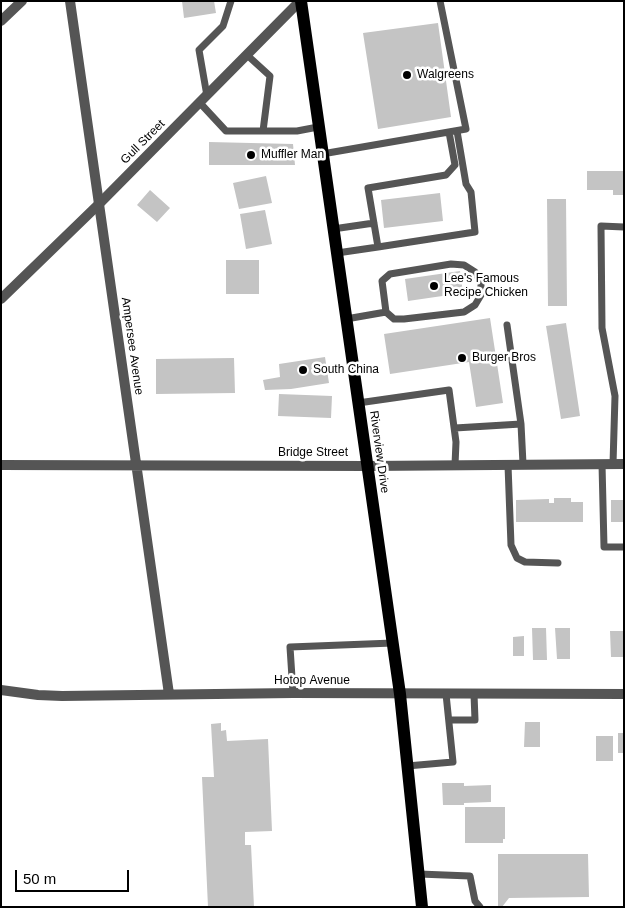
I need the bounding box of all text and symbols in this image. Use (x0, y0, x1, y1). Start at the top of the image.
place label: Walgreens (417, 68, 474, 82)
marker: Walgreens (401, 69, 413, 81)
street label: Gull Street (118, 117, 168, 167)
place label: Muffler Man (261, 148, 324, 162)
marker: Muffler Man (245, 149, 257, 161)
place label: Lee's Famous Recipe Chicken (444, 272, 528, 300)
marker: Lee's Famous Recipe Chicken (428, 280, 440, 292)
street label: Ampersee Avenue (118, 296, 146, 396)
place label: Burger Bros (472, 351, 536, 365)
marker: Burger Bros (456, 352, 468, 364)
place label: South China (313, 363, 379, 377)
marker: South China (297, 364, 309, 376)
street label: Riverview Drive (366, 410, 392, 494)
street label: Bridge Street (278, 446, 348, 460)
street label: Hotop Avenue (274, 674, 350, 688)
scale bar (18, 860, 131, 892)
text: 50 m (23, 870, 56, 887)

